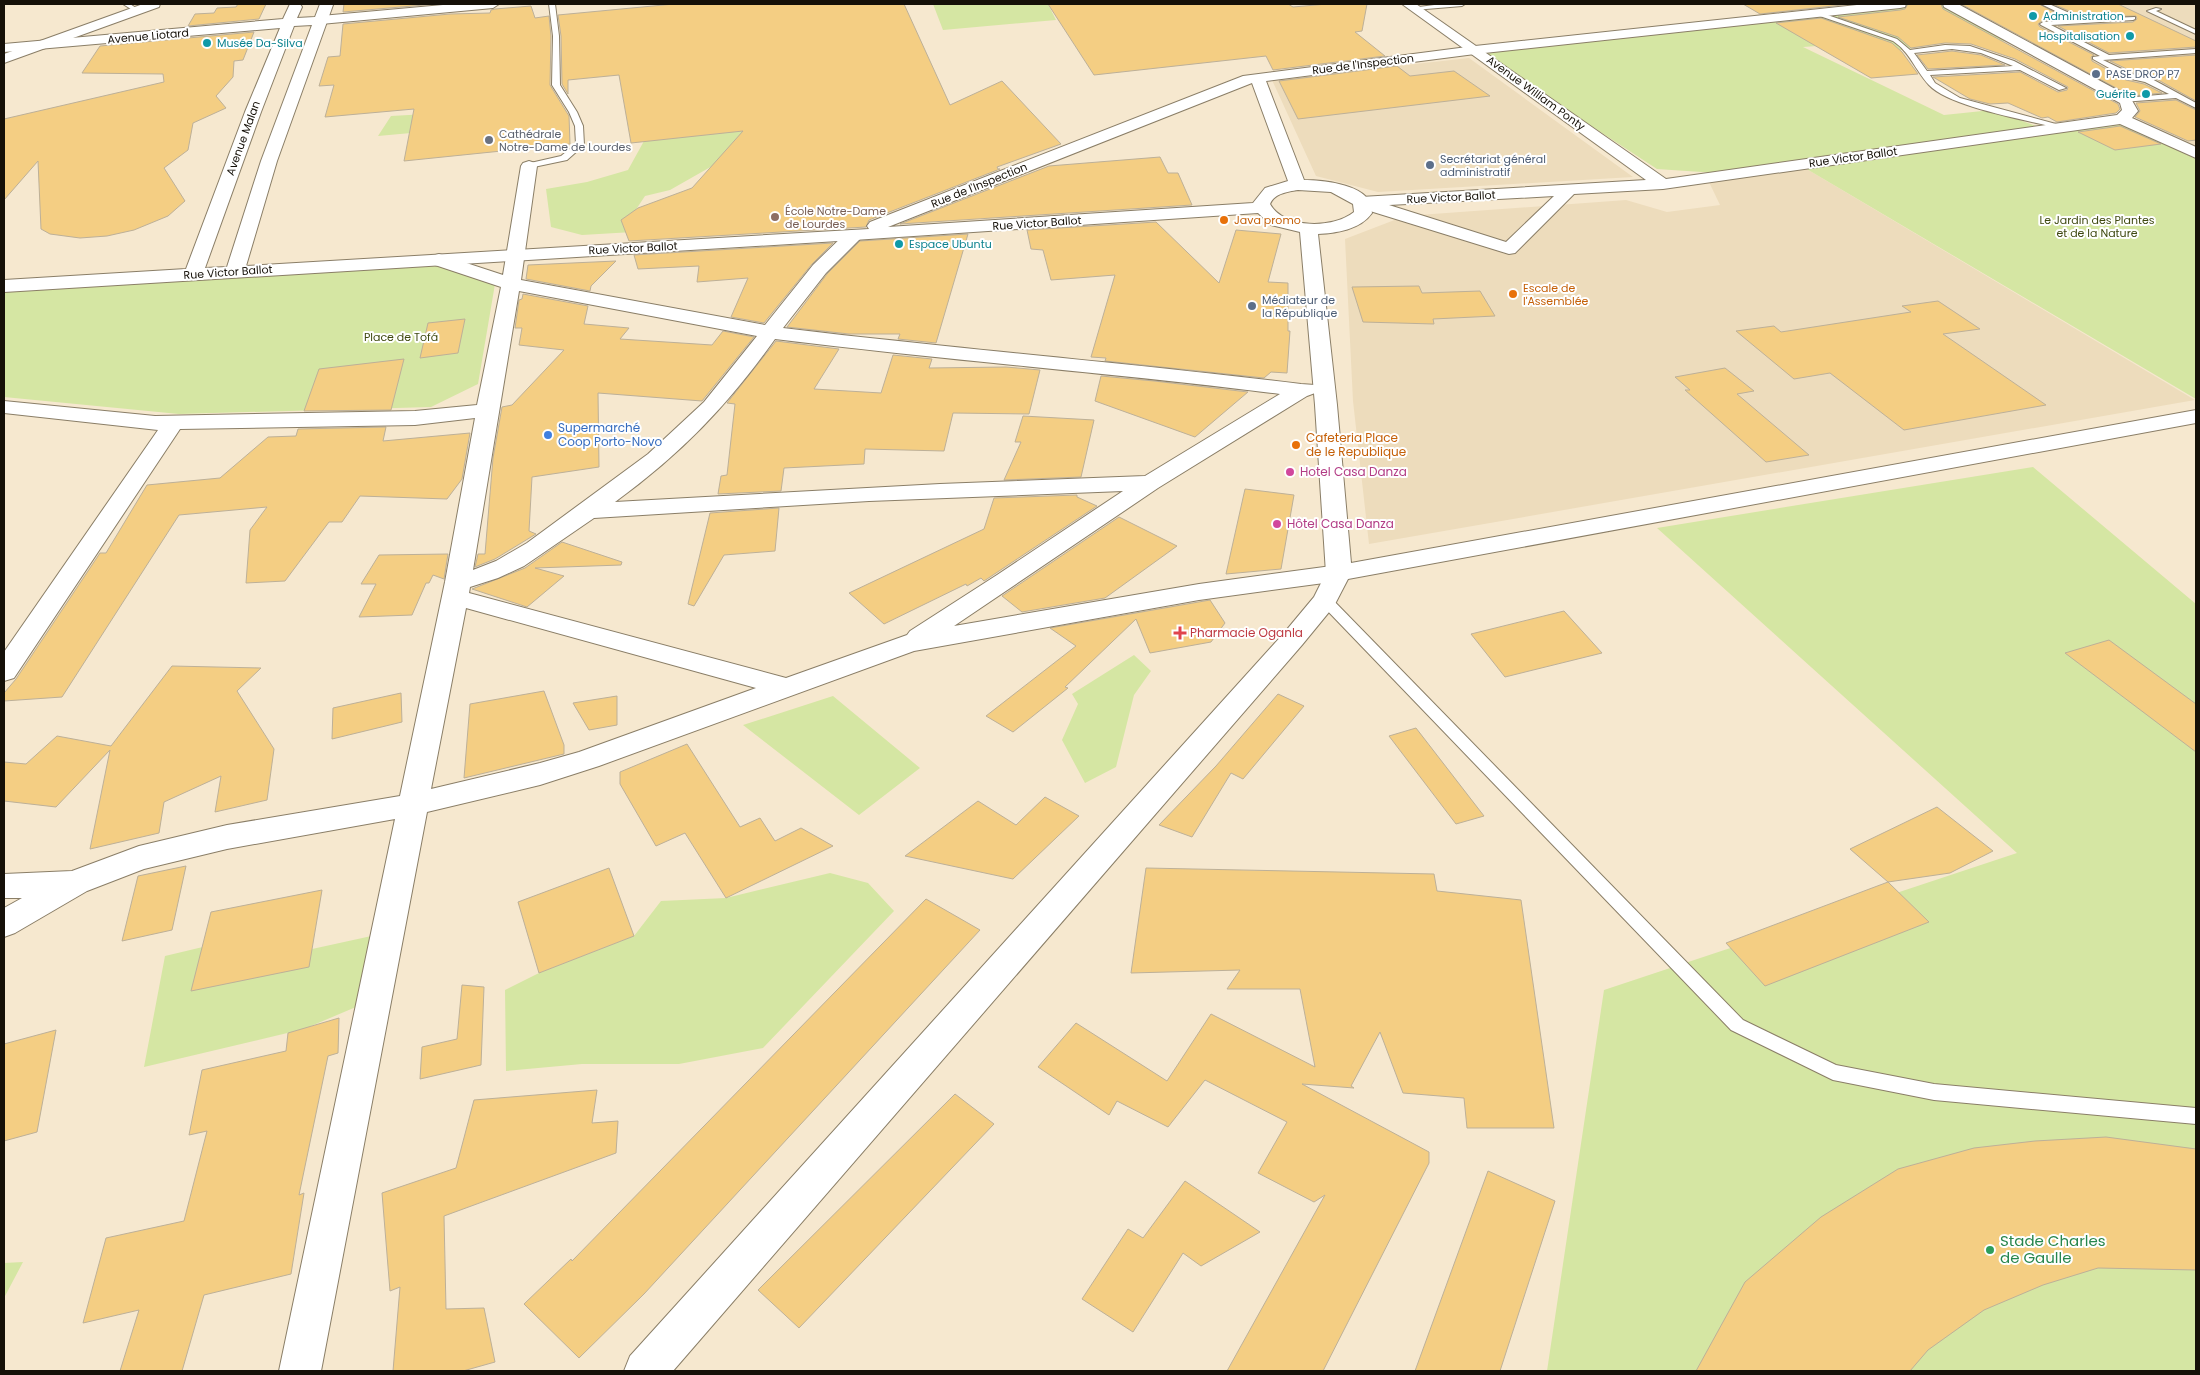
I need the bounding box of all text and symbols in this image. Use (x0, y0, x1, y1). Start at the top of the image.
place label: Administration (2043, 8, 2124, 24)
marker: Administration (2027, 10, 2039, 22)
street label: Avenue Liotard (107, 24, 189, 48)
place label: Hospitalisation (2039, 28, 2120, 44)
marker: Hospitalisation (2124, 30, 2136, 42)
place label: Musée Da-Silva (217, 35, 303, 51)
marker: Musée Da-Silva (201, 37, 213, 49)
street label: Rue de l'Inspection (1311, 50, 1415, 78)
street label: Avenue William Ponty (1484, 52, 1589, 135)
place label: PASE DROP P7 (2106, 66, 2180, 82)
marker: PASE DROP P7 (2090, 68, 2102, 80)
place label: Guérite (2096, 86, 2136, 102)
marker: Guérite (2140, 88, 2152, 100)
street label: Avenue Malan (222, 98, 264, 178)
place label: Cathédrale Notre-Dame de Lourdes (499, 126, 631, 155)
marker: Cathédrale Notre-Dame de Lourdes (483, 134, 495, 146)
street label: Rue Victor Ballot (1808, 143, 1898, 171)
place label: Secrétariat général administratif (1440, 151, 1546, 180)
street label: Rue de l'Inspection (929, 158, 1029, 212)
marker: Secrétariat général administratif (1424, 159, 1436, 171)
street label: Rue Victor Ballot (1406, 187, 1496, 207)
place label: École Notre-Dame de Lourdes (785, 203, 886, 232)
marker: École Notre-Dame de Lourdes (769, 211, 781, 223)
street label: Rue Victor Ballot (992, 212, 1082, 234)
place label: Java promo (1234, 212, 1301, 228)
park label: Le Jardin des Plantes et de la Nature (2039, 212, 2155, 241)
marker: Java promo (1218, 214, 1230, 226)
place label: Espace Ubuntu (909, 236, 992, 252)
street label: Rue Victor Ballot (588, 238, 678, 258)
marker: Espace Ubuntu (893, 238, 905, 250)
street label: Rue Victor Ballot (183, 261, 273, 283)
place label: Escale de l'Assemblée (1523, 280, 1588, 309)
marker: Escale de l'Assemblée (1507, 288, 1519, 300)
place label: Médiateur de la République (1262, 292, 1337, 321)
marker: Médiateur de la République (1246, 300, 1258, 312)
park label: Place de Tofá (364, 329, 438, 345)
place label: Supermarché Coop Porto-Novo (558, 419, 663, 450)
marker: Supermarché Coop Porto-Novo (542, 429, 554, 441)
place label: Cafeteria Place de le Republique (1306, 429, 1406, 460)
marker: Cafeteria Place de le Republique (1290, 439, 1302, 451)
place label: Hotel Casa Danza (1300, 463, 1407, 480)
marker: Hotel Casa Danza (1284, 466, 1296, 478)
place label: Hôtel Casa Danza (1287, 515, 1394, 532)
marker: Hôtel Casa Danza (1271, 518, 1283, 530)
place label: Pharmacie Oganla (1190, 624, 1303, 641)
marker: Pharmacie Oganla (1174, 627, 1186, 639)
place label: Stade Charles de Gaulle (2000, 1230, 2106, 1268)
marker: Stade Charles de Gaulle (1984, 1244, 1996, 1256)

